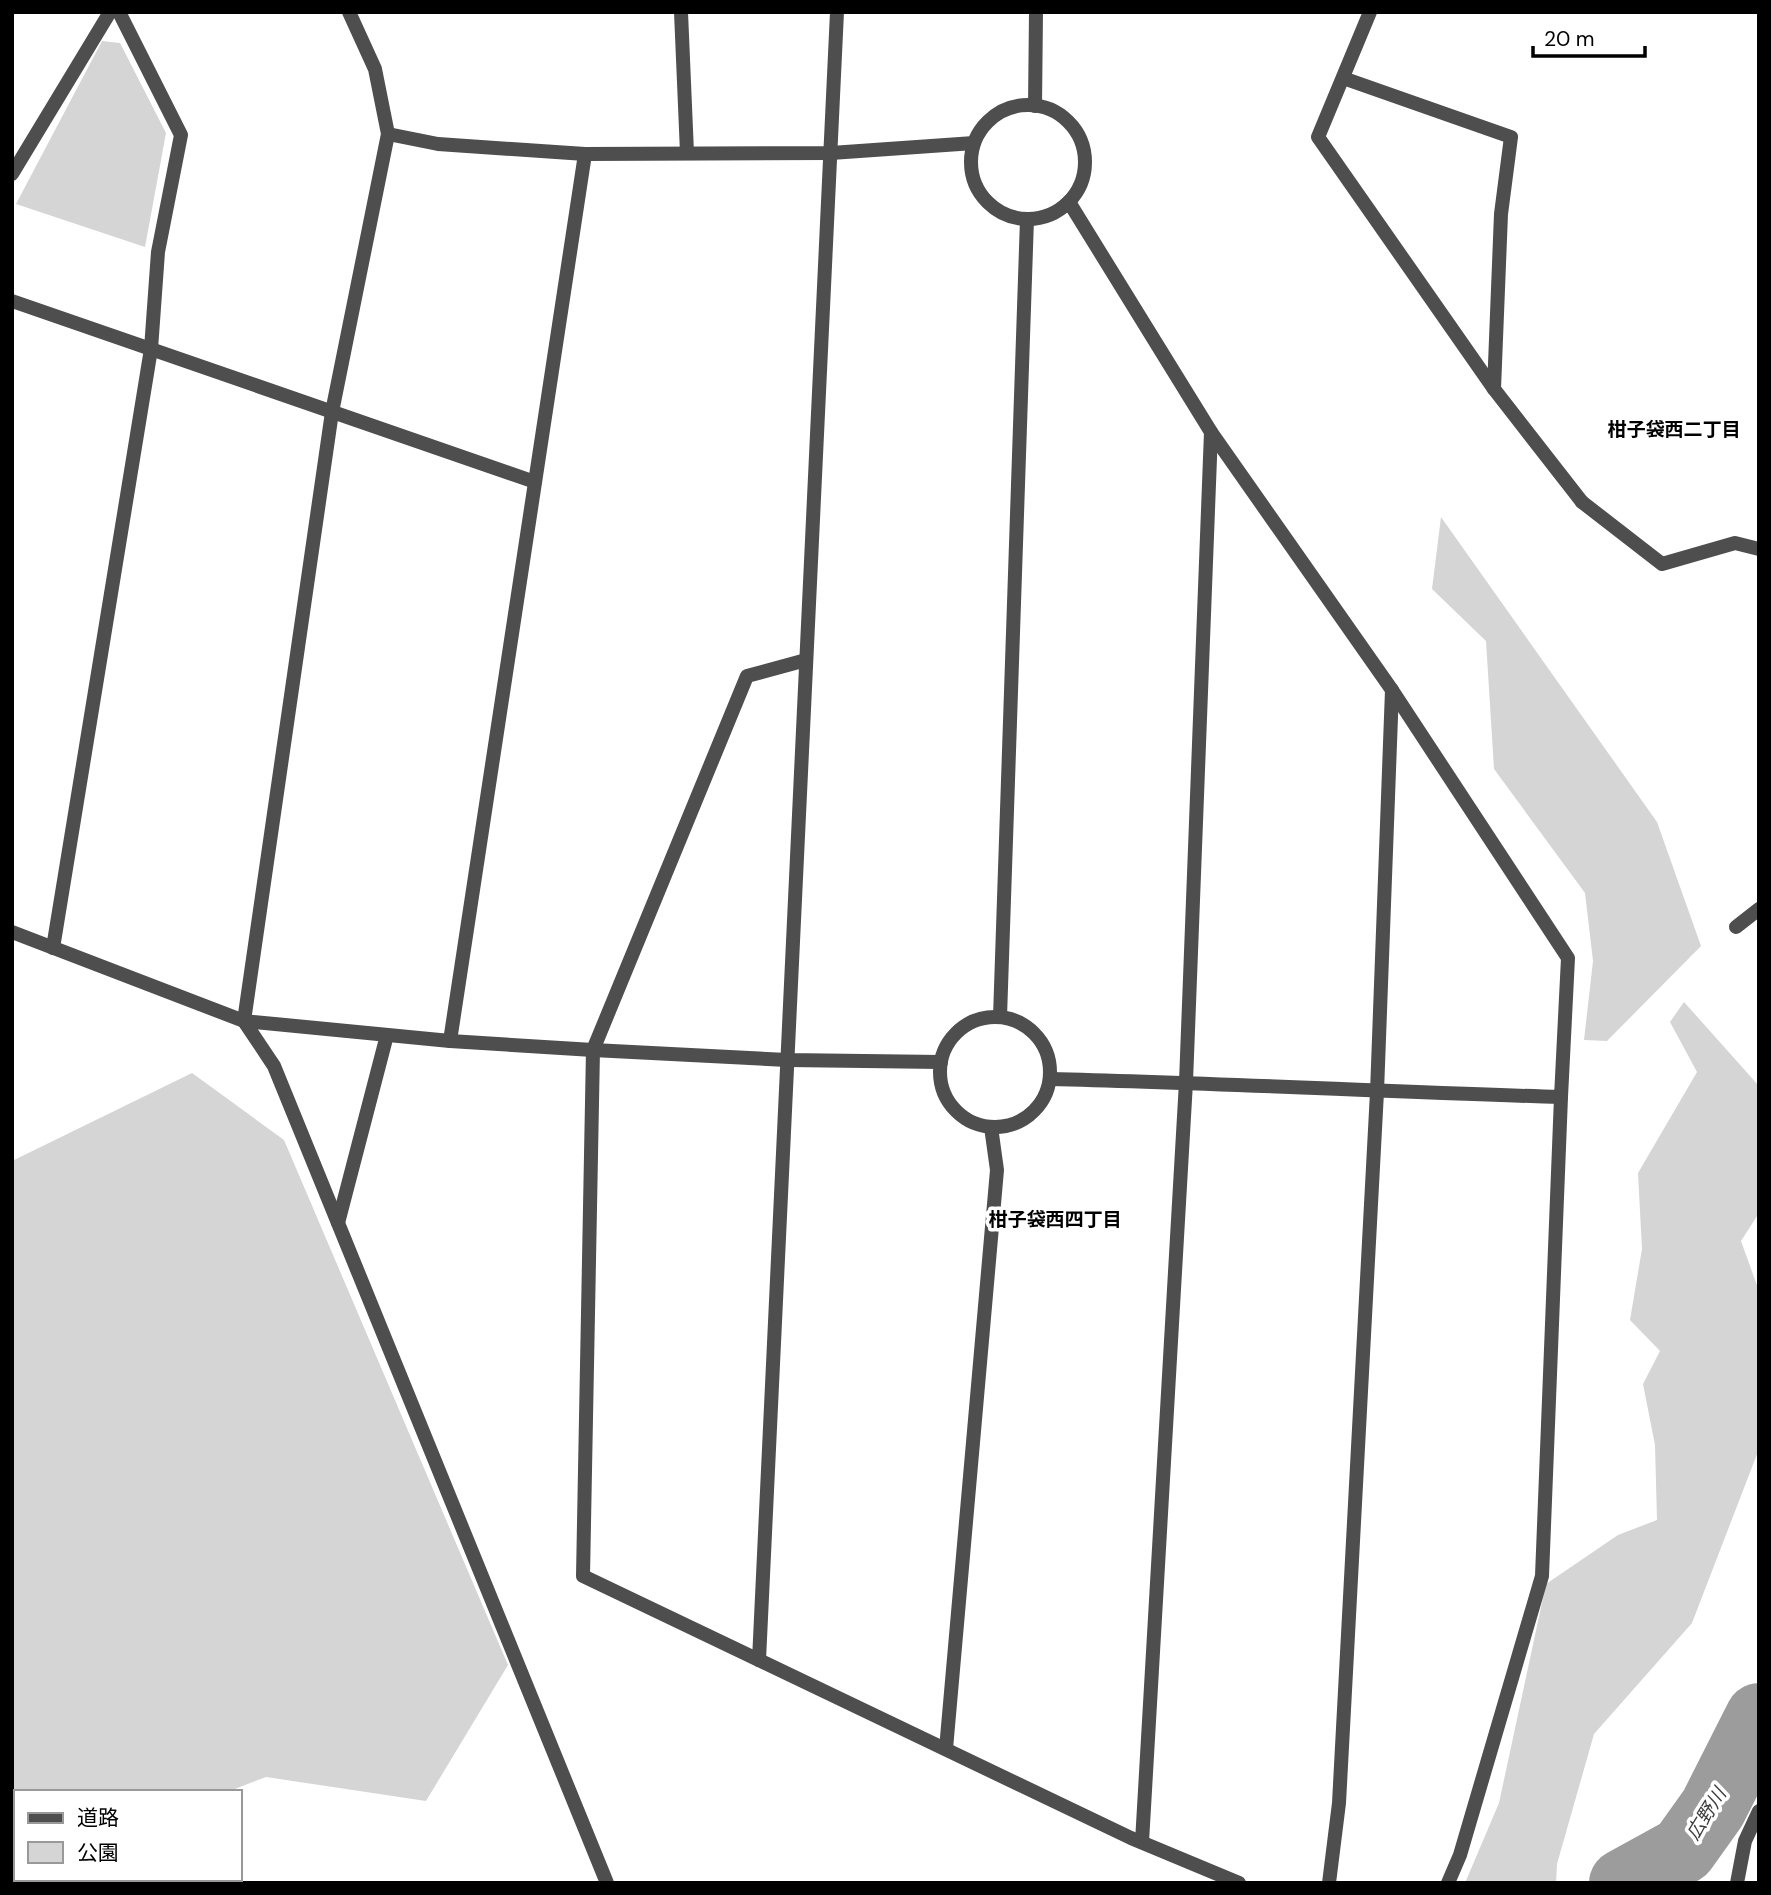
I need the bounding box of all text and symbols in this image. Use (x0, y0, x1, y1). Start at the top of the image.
scale bar (1533, 14, 1645, 58)
text: 20 m (1544, 25, 1595, 53)
district label: 柑子袋西二丁目 (1607, 417, 1741, 442)
district label: 柑子袋西四丁目 (988, 1207, 1122, 1232)
water label: 広野川 (1680, 1782, 1733, 1845)
legend (14, 1790, 242, 1881)
text: 道路 (77, 1804, 119, 1832)
text: 公園 (77, 1839, 119, 1867)

